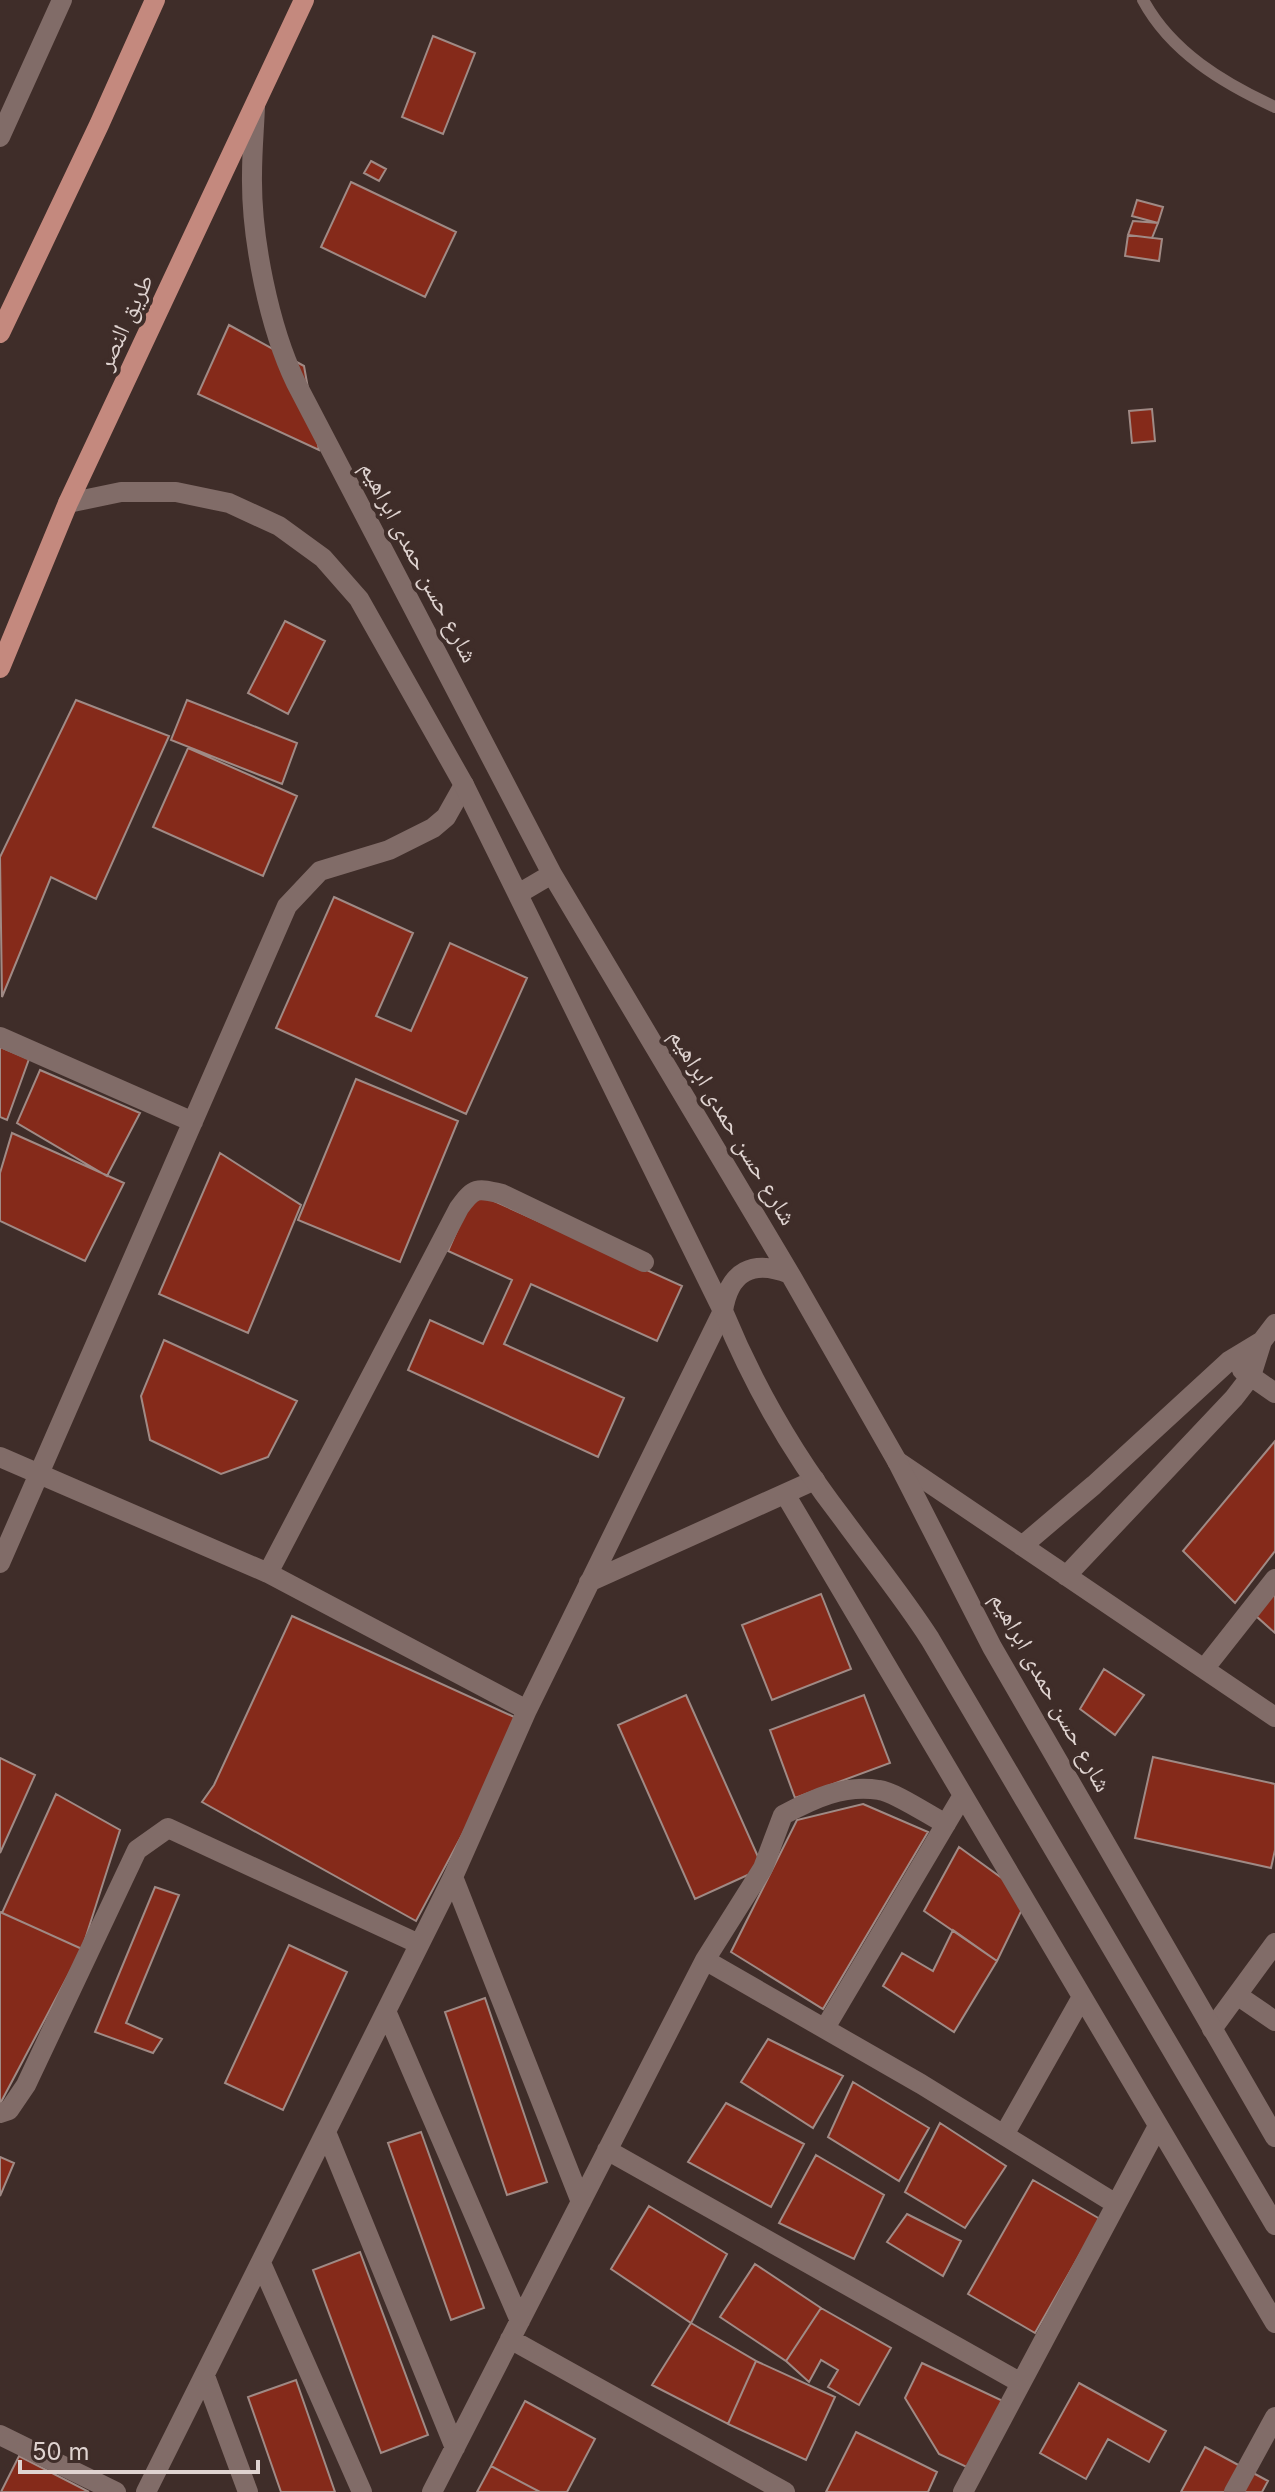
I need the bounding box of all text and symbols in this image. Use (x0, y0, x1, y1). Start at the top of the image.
street label: طريق النصر (89, 269, 159, 375)
street label: شارع حسن حمدى ابراهيم (352, 456, 485, 668)
street label: شارع حسن حمدى ابراهيم (662, 1023, 803, 1231)
street label: شارع حسن حمدى ابراهيم (983, 1587, 1118, 1798)
scale bar (20, 2424, 258, 2474)
text: 50 m (32, 2437, 90, 2466)

